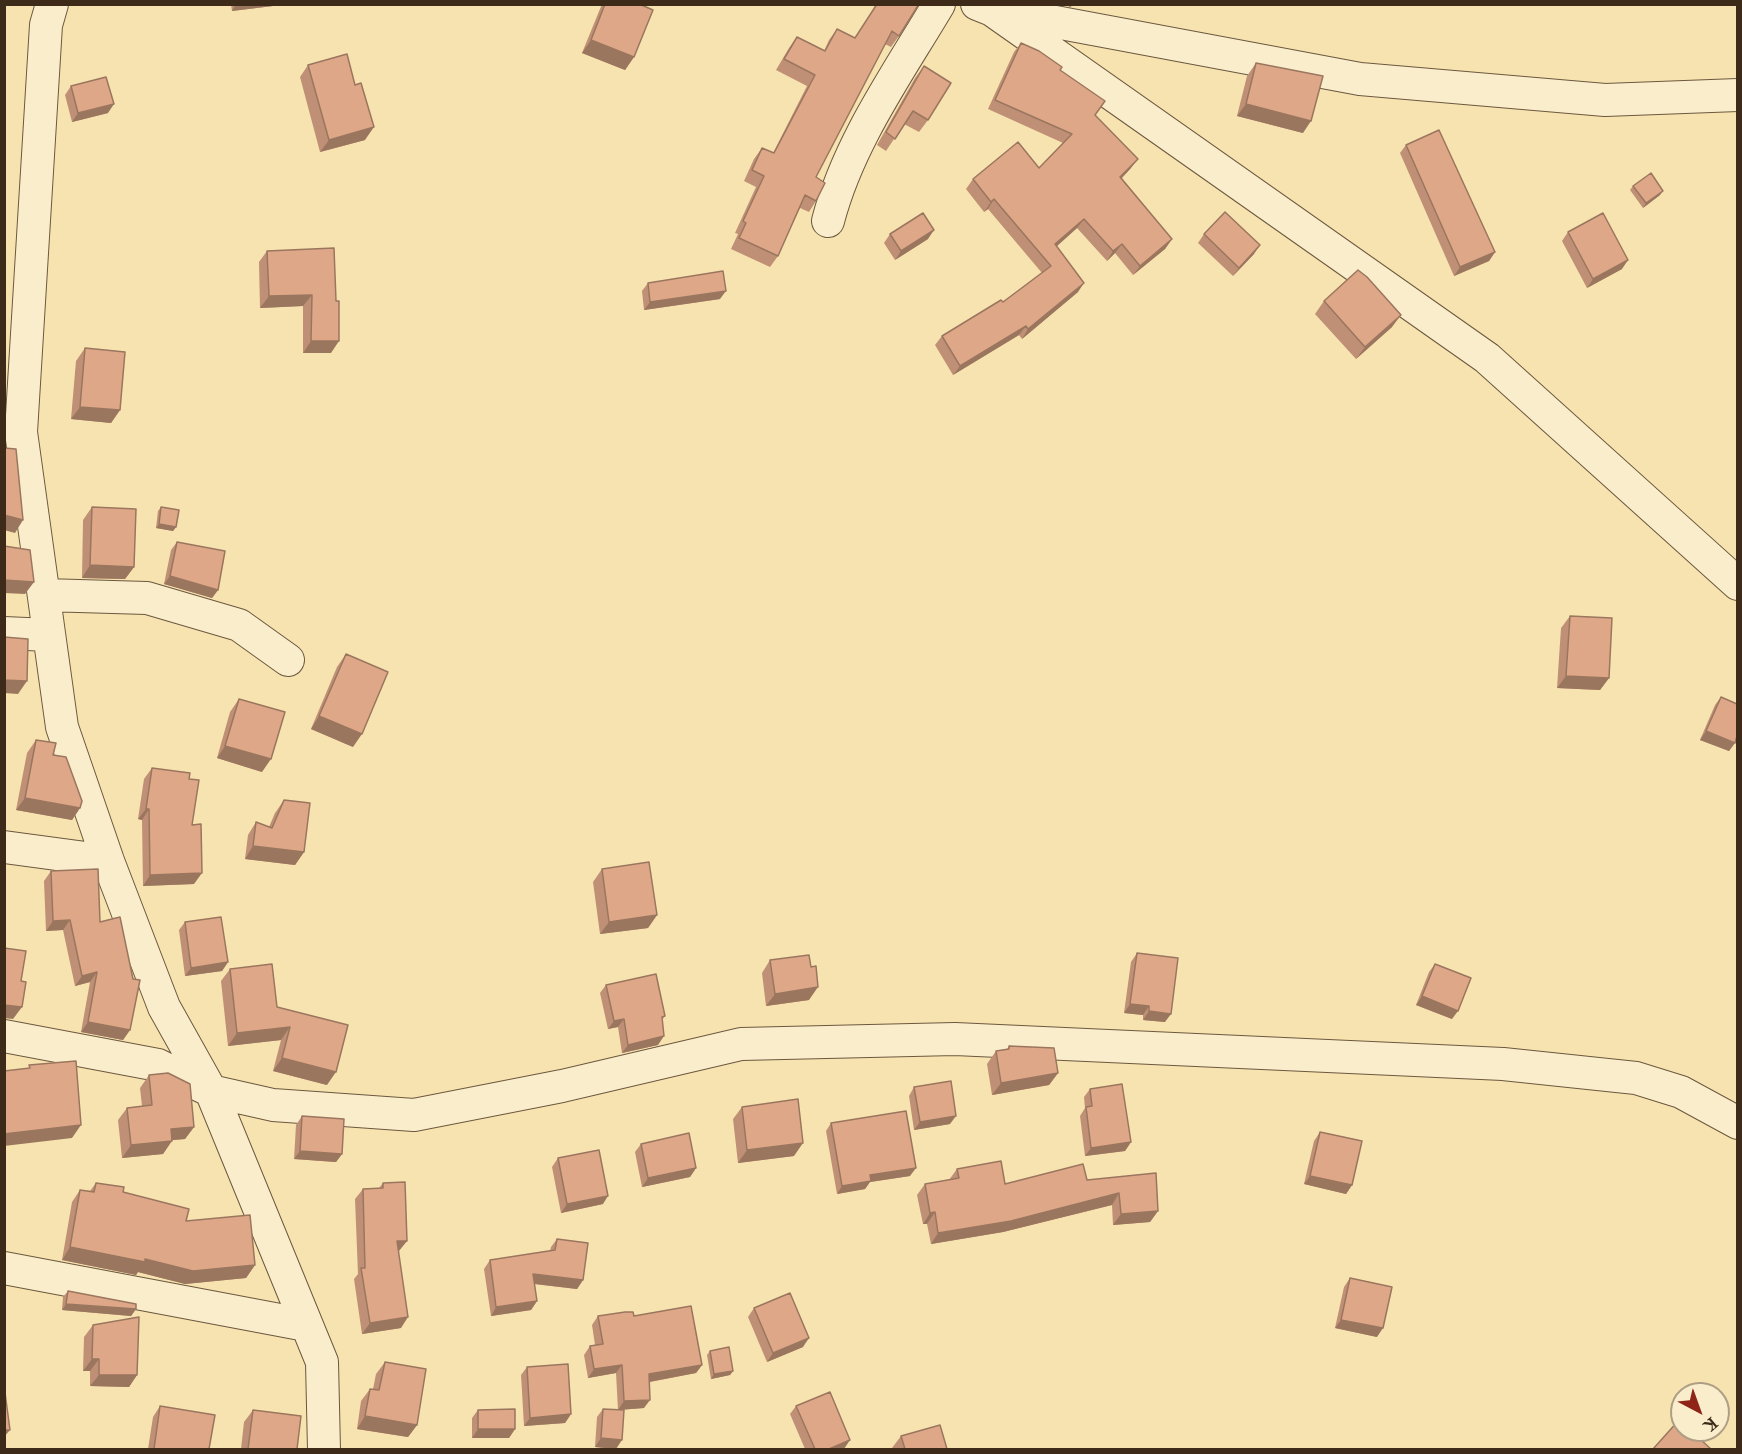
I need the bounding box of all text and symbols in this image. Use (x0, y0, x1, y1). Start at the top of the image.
north arrow (1670, 1382, 1730, 1442)
text: K (1700, 1413, 1721, 1435)

